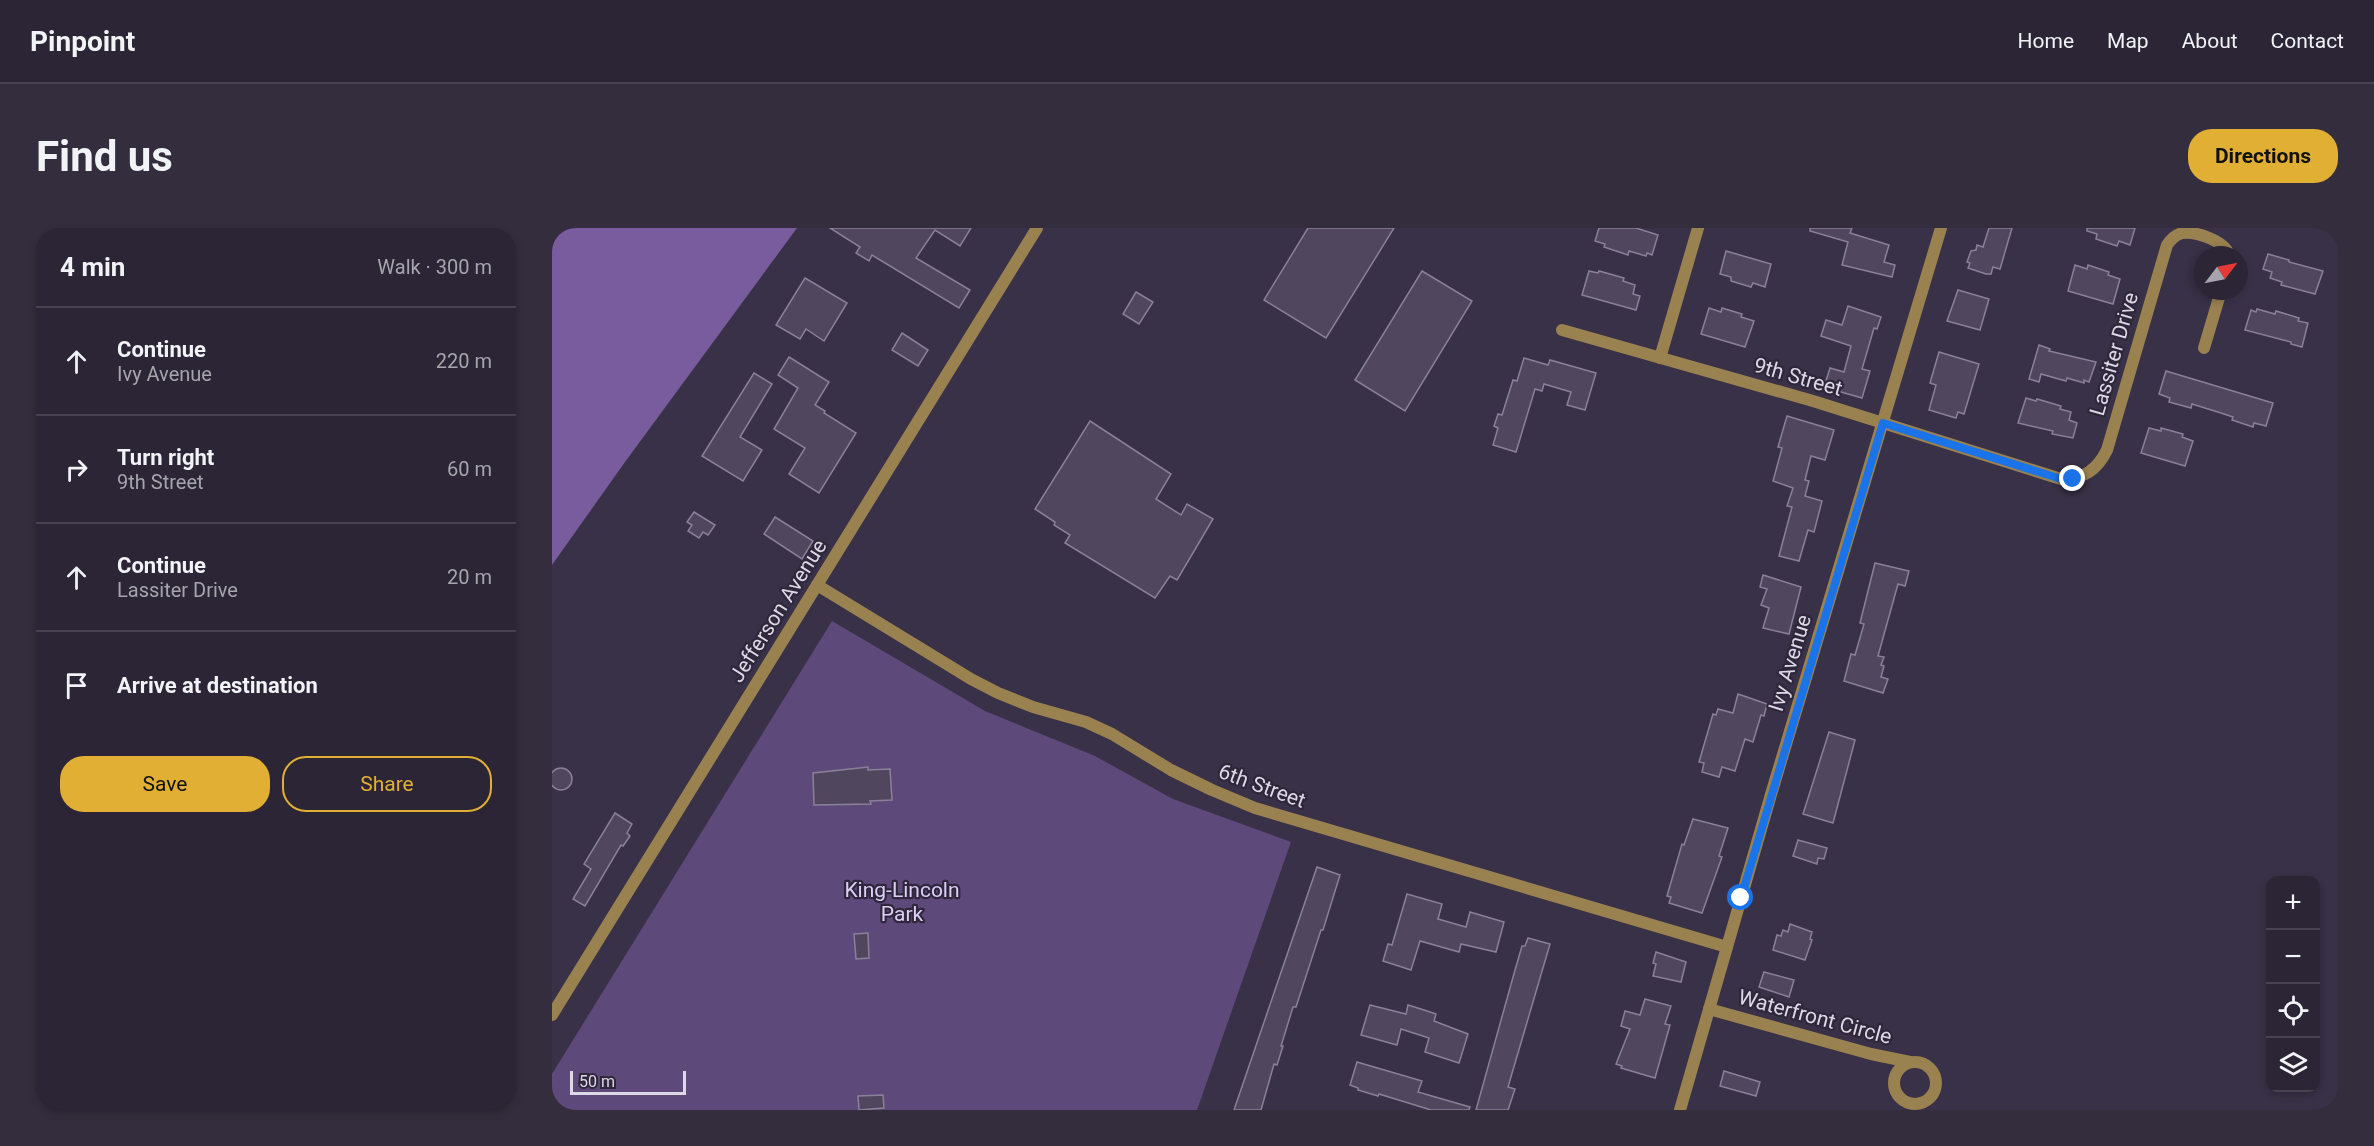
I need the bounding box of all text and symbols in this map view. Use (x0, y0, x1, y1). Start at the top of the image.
text: Pinpoint (30, 25, 135, 58)
text: Home (2018, 29, 2074, 53)
text: Map (2107, 29, 2149, 53)
text: About (2182, 29, 2238, 53)
text: Contact (2271, 29, 2344, 53)
button: Directions (2188, 129, 2338, 183)
text: Find us (36, 132, 173, 181)
north arrow (2194, 246, 2248, 300)
text: 4 min (60, 252, 125, 282)
text: Walk · 300 m (377, 255, 492, 279)
street label: Lassiter Drive (2085, 290, 2143, 418)
text: Continue (117, 337, 206, 362)
icon: ahead (60, 345, 93, 378)
text: 220 m (436, 349, 492, 373)
street label: 9th Street (1751, 353, 1845, 401)
text: Ivy Avenue (117, 362, 212, 386)
text: Turn right (117, 445, 214, 470)
icon: right (60, 453, 93, 486)
text: 60 m (447, 457, 492, 481)
route end (2059, 465, 2085, 491)
text: 9th Street (117, 470, 204, 494)
street label: Jefferson Avenue (724, 535, 832, 687)
text: Continue (117, 553, 206, 578)
icon: ahead (60, 561, 93, 594)
text: 20 m (447, 565, 492, 589)
text: Lassiter Drive (117, 578, 238, 602)
street label: Ivy Avenue (1764, 612, 1816, 714)
icon: arrive (60, 669, 93, 702)
text: Arrive at destination (117, 673, 318, 698)
button: Save (60, 756, 270, 812)
button: Share (282, 756, 492, 812)
street label: 6th Street (1215, 759, 1309, 813)
map controls (2266, 876, 2320, 1092)
button: + (2266, 876, 2320, 930)
park label: King-Lincoln Park (844, 878, 960, 926)
route start (1727, 884, 1753, 910)
button: − (2266, 930, 2320, 984)
button: locate (2266, 984, 2320, 1038)
street label: Waterfront Circle (1736, 985, 1894, 1049)
button: layers (2266, 1038, 2320, 1092)
scale bar (570, 1068, 686, 1096)
text: 50 m (579, 1072, 615, 1091)

